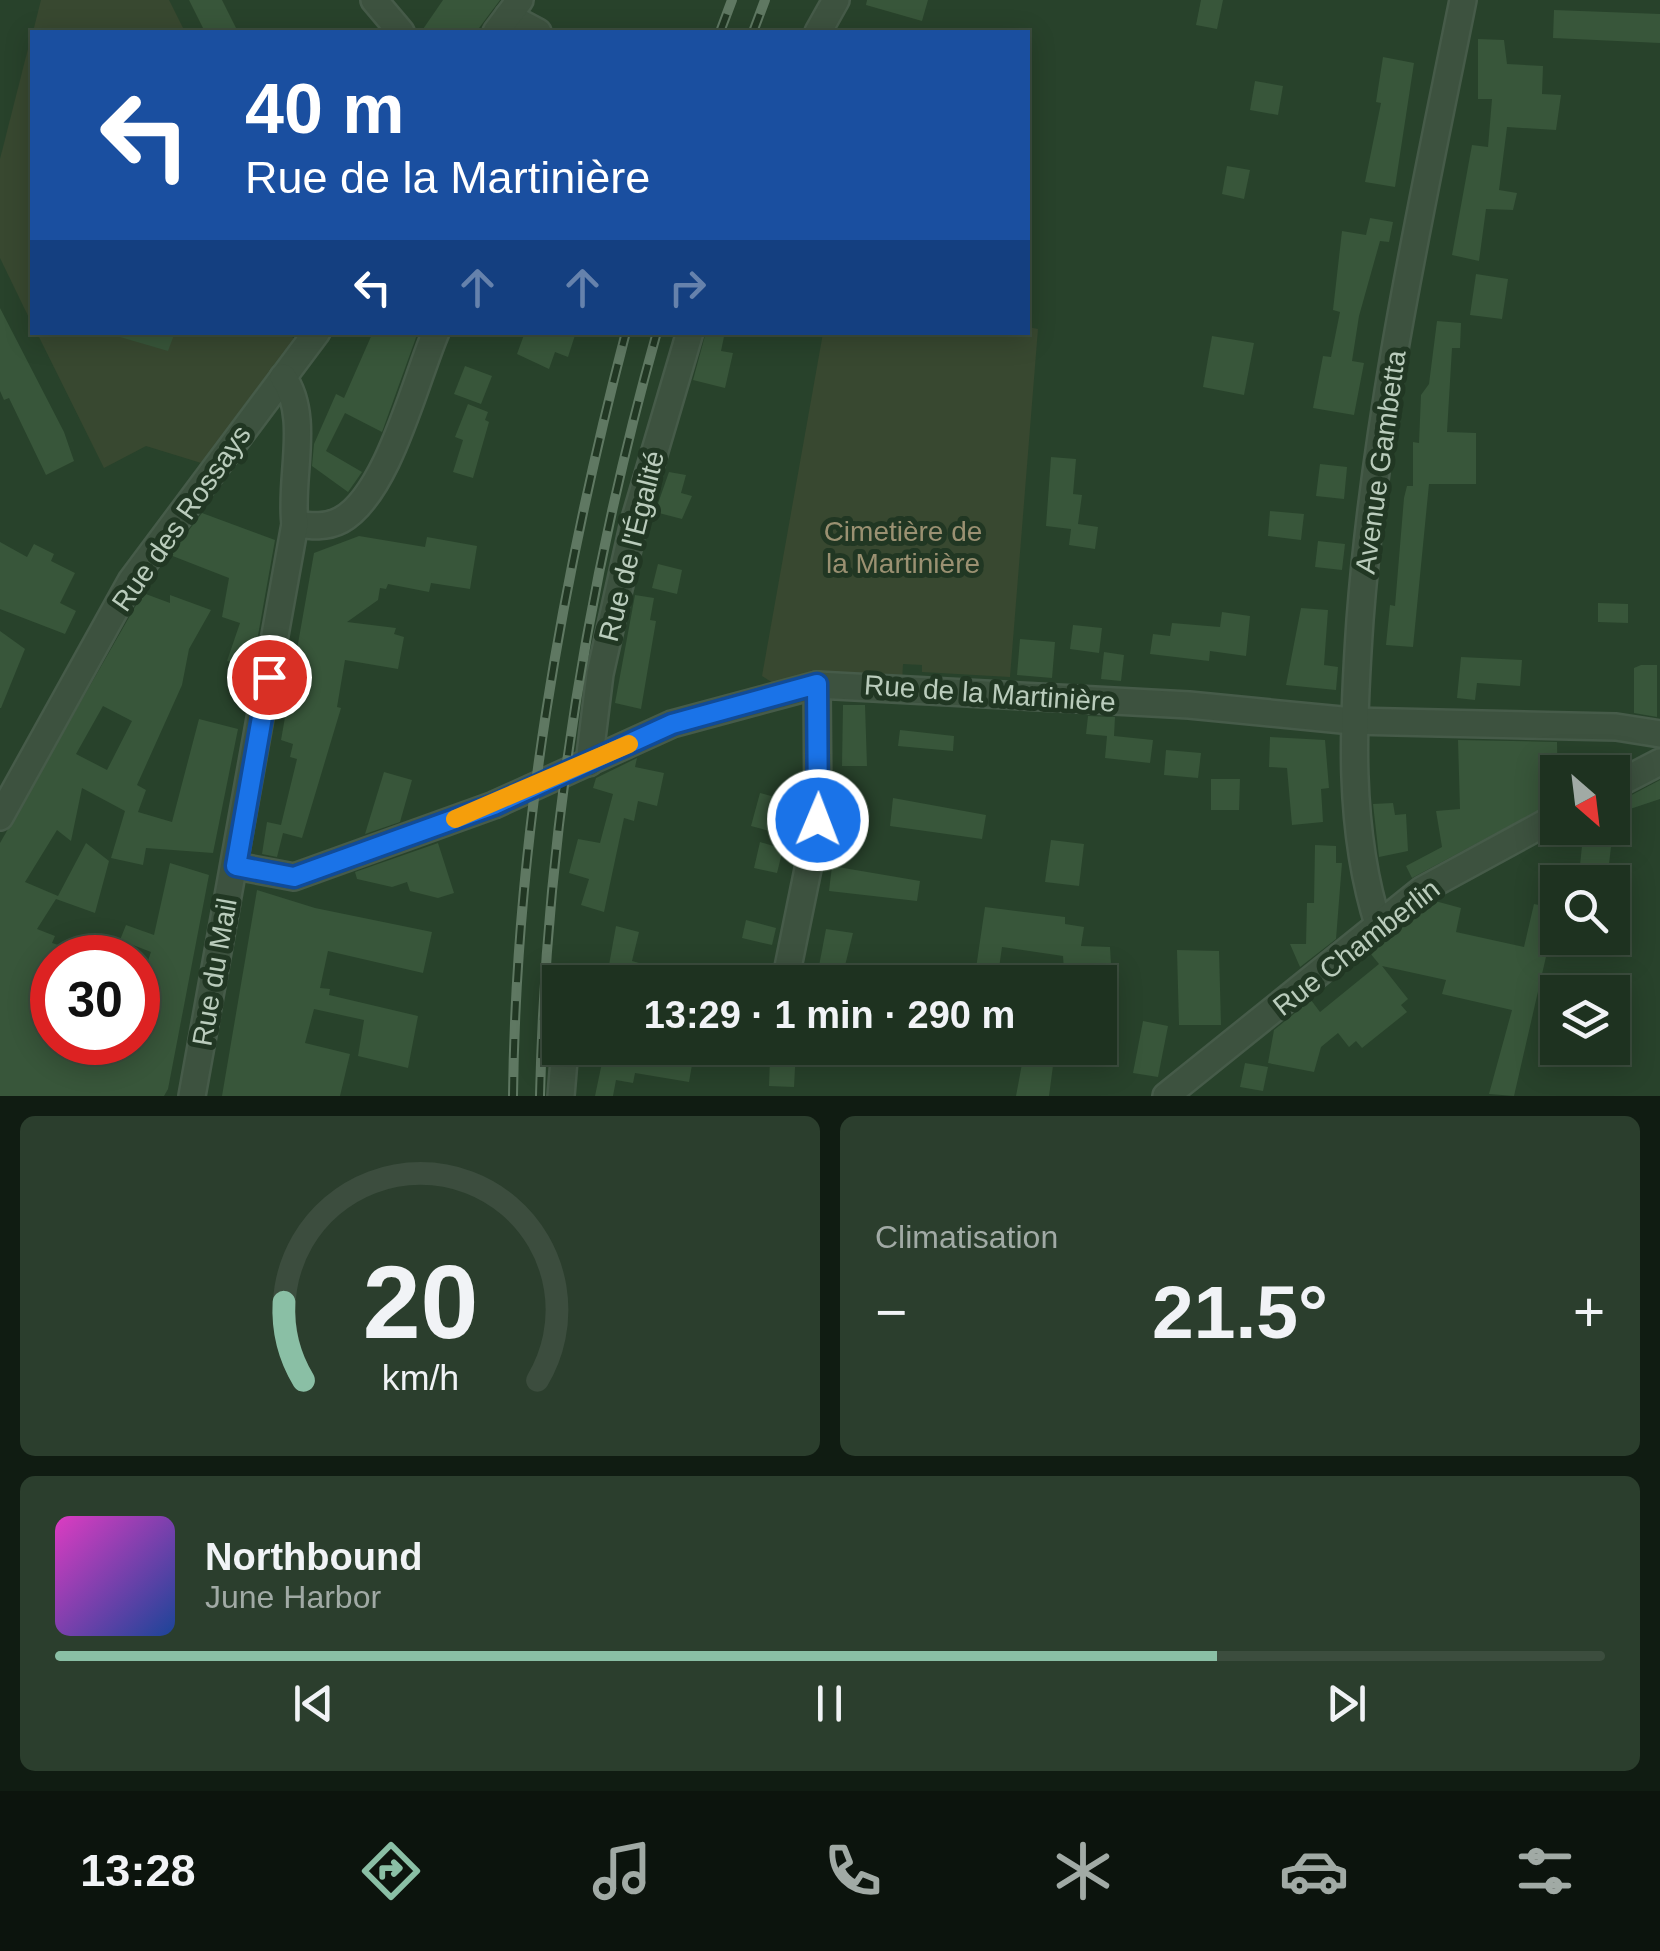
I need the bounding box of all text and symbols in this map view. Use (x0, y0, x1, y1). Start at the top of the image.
icon: left (80, 70, 210, 200)
text: 40 m (245, 70, 405, 148)
text: Rue de la Martinière (245, 152, 650, 203)
icon: left (345, 260, 400, 315)
icon: ahead (450, 260, 505, 315)
icon: ahead (555, 260, 610, 315)
icon: right (660, 260, 715, 315)
street label: Avenue Gambetta (1349, 348, 1412, 576)
street label: Rue des Rossays (106, 420, 257, 617)
street label: Rue de l'Égalité (593, 448, 670, 645)
park label: Cimetière de la Martinière (824, 516, 982, 579)
pin (227, 635, 312, 720)
icon: arrive (242, 650, 297, 705)
street label: Rue de la Martinière (863, 669, 1117, 718)
north arrow (1540, 755, 1630, 845)
map controls (1540, 755, 1630, 1065)
position arrow (766, 768, 870, 872)
button: search (1540, 865, 1630, 955)
street label: Rue Chamberlin (1267, 873, 1446, 1022)
street label: Rue du Mail (186, 896, 243, 1048)
speed limit sign: 30 (30, 935, 160, 1065)
button: layers (1540, 975, 1630, 1065)
text: 13:29 · 1 min · 290 m (644, 994, 1015, 1036)
text: Climatisation (875, 1219, 1058, 1255)
text: 20 (362, 1244, 478, 1360)
text: 21.5° (1152, 1270, 1328, 1354)
text: − (875, 1281, 907, 1343)
text: + (1573, 1281, 1605, 1343)
text: km/h (381, 1358, 459, 1398)
text: Northbound (205, 1536, 422, 1578)
text: June Harbor (205, 1579, 381, 1615)
icon: previous (286, 1676, 341, 1731)
icon: pause (802, 1676, 857, 1731)
icon: next (1319, 1676, 1374, 1731)
icon: directions (356, 1836, 426, 1906)
icon: music (587, 1836, 657, 1906)
icon: phone (818, 1836, 888, 1906)
icon: climate (1048, 1836, 1118, 1906)
icon: car (1279, 1836, 1349, 1906)
icon: filters (1510, 1836, 1580, 1906)
text: 13:28 (80, 1845, 195, 1896)

